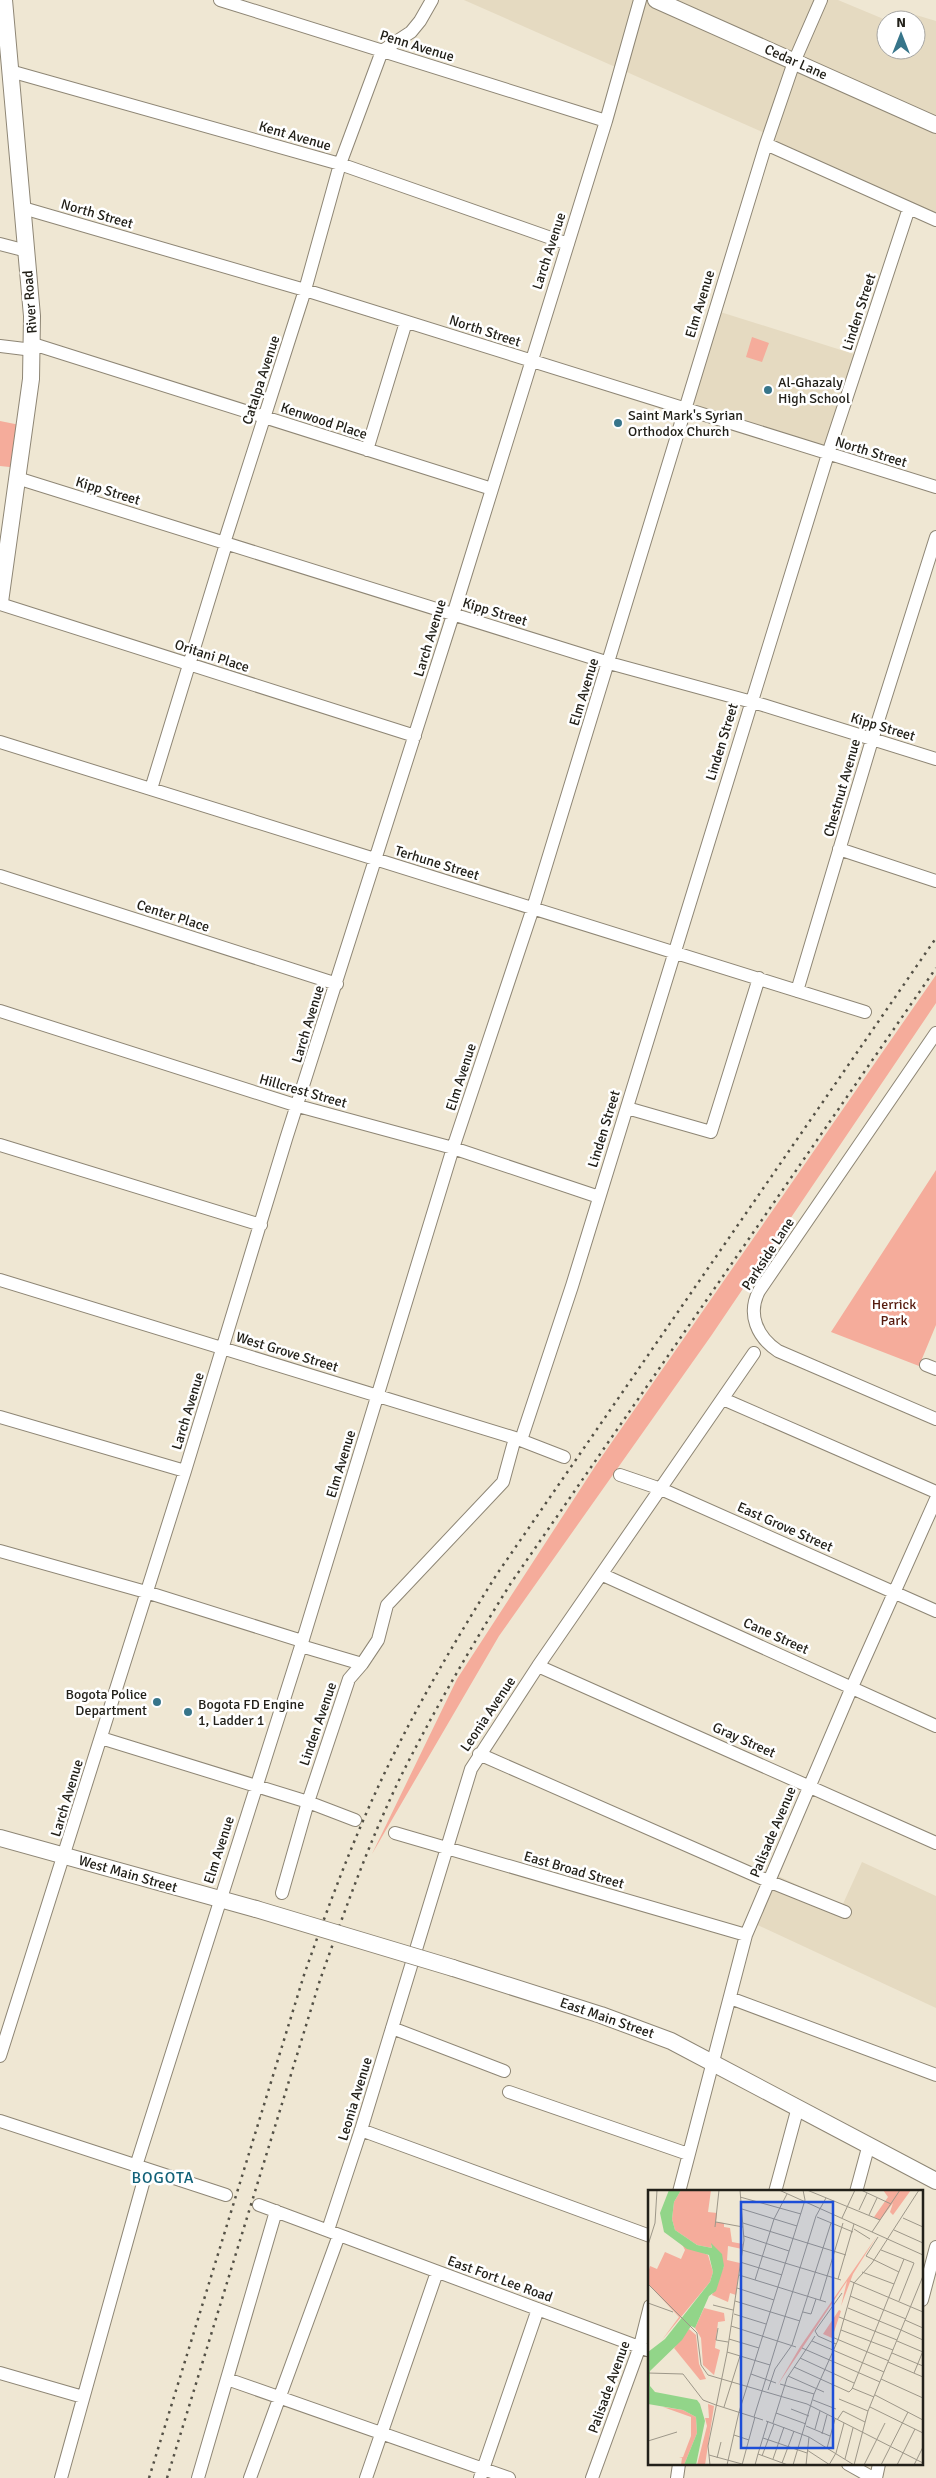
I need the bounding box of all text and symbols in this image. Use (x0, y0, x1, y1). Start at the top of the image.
north arrow (876, 10, 926, 60)
text: N (896, 14, 906, 31)
street label: Penn Avenue (378, 27, 456, 65)
street label: Cedar Lane (762, 41, 830, 83)
street label: Kent Avenue (257, 118, 333, 154)
street label: North Street (59, 196, 135, 232)
street label: Larch Avenue (529, 210, 569, 292)
street label: Elm Avenue (682, 268, 718, 340)
street label: River Road (19, 270, 41, 334)
street label: Linden Street (839, 271, 879, 353)
street label: North Street (447, 311, 523, 351)
street label: Catalpa Avenue (239, 333, 283, 427)
place label: Al-Ghazaly High School (778, 374, 850, 407)
marker: Al-Ghazaly High School (762, 384, 774, 396)
street label: Kenwood Place (278, 399, 370, 443)
place label: Saint Mark's Syrian Orthodox Church (628, 407, 743, 440)
marker: Saint Mark's Syrian Orthodox Church (612, 417, 624, 429)
street label: North Street (833, 433, 909, 471)
street label: Kipp Street (74, 473, 142, 509)
street label: Kipp Street (461, 594, 529, 630)
street label: Larch Avenue (410, 597, 450, 679)
street label: Oritani Place (173, 636, 251, 676)
street label: Elm Avenue (566, 656, 602, 728)
street label: Linden Street (702, 701, 742, 783)
street label: Kipp Street (849, 709, 917, 745)
street label: Chestnut Avenue (820, 737, 864, 839)
street label: Terhune Street (393, 842, 481, 884)
street label: Center Place (134, 896, 212, 936)
street label: Larch Avenue (288, 983, 328, 1065)
street label: Elm Avenue (442, 1041, 480, 1113)
street label: Hillcrest Street (257, 1070, 349, 1112)
street label: Linden Street (584, 1088, 624, 1170)
street label: Parkside Lane (738, 1214, 798, 1294)
park label: Herrick Park (872, 1296, 916, 1329)
street label: West Grove Street (234, 1328, 340, 1376)
street label: Larch Avenue (168, 1370, 208, 1452)
street label: Elm Avenue (323, 1428, 359, 1500)
street label: East Grove Street (735, 1498, 836, 1556)
street label: Cane Street (741, 1614, 811, 1658)
street label: Leonia Avenue (457, 1673, 519, 1755)
street label: Linden Avenue (296, 1680, 340, 1768)
place label: Bogota Police Department (65, 1686, 147, 1719)
marker: Bogota Police Department (151, 1696, 163, 1708)
place label: Bogota FD Engine 1, Ladder 1 (198, 1696, 304, 1729)
marker: Bogota FD Engine 1, Ladder 1 (182, 1706, 194, 1718)
street label: Gray Street (710, 1719, 778, 1761)
street label: Larch Avenue (47, 1757, 87, 1839)
street label: Palisade Avenue (746, 1784, 800, 1880)
street label: Elm Avenue (200, 1814, 238, 1886)
street label: East Broad Street (522, 1848, 626, 1892)
street label: West Main Street (77, 1852, 179, 1896)
street label: East Main Street (558, 1994, 656, 2042)
street label: Leonia Avenue (334, 2055, 376, 2143)
district label: BOGOTA (131, 2168, 195, 2188)
inset map (648, 2190, 924, 2466)
street label: East Fort Lee Road (445, 2252, 555, 2306)
street label: Palisade Avenue (584, 2338, 634, 2436)

